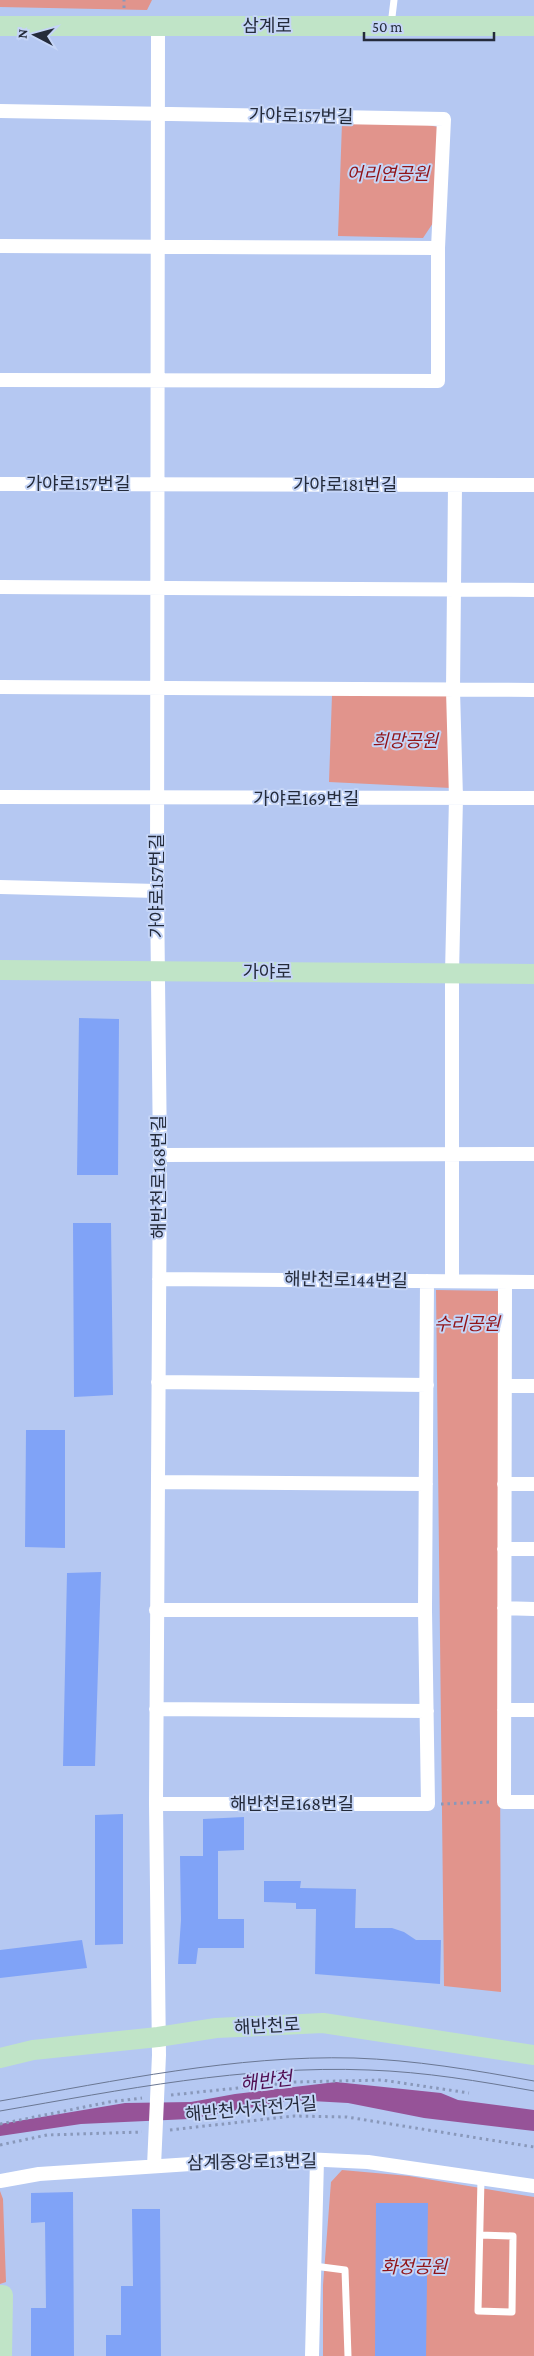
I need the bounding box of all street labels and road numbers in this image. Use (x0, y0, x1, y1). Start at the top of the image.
street label: 삼계로 (242, 16, 292, 36)
street label: 가야로157번길 (248, 105, 354, 127)
street label: 가야로157번길 (25, 474, 131, 494)
street label: 가야로181번길 (293, 475, 397, 495)
street label: 가야로169번길 (253, 789, 359, 809)
street label: 가야로157번길 (147, 833, 167, 939)
street label: 가야로 (242, 962, 292, 982)
street label: 해반천로168번길 (149, 1115, 169, 1239)
street label: 해반천로144번길 (284, 1269, 408, 1291)
street label: 해반천로168번길 (230, 1794, 354, 1814)
street label: 해반천로 (233, 2014, 301, 2038)
street label: 해반천서자전거길 (184, 2093, 318, 2125)
street label: 삼계중앙로13번길 (187, 2151, 317, 2173)

